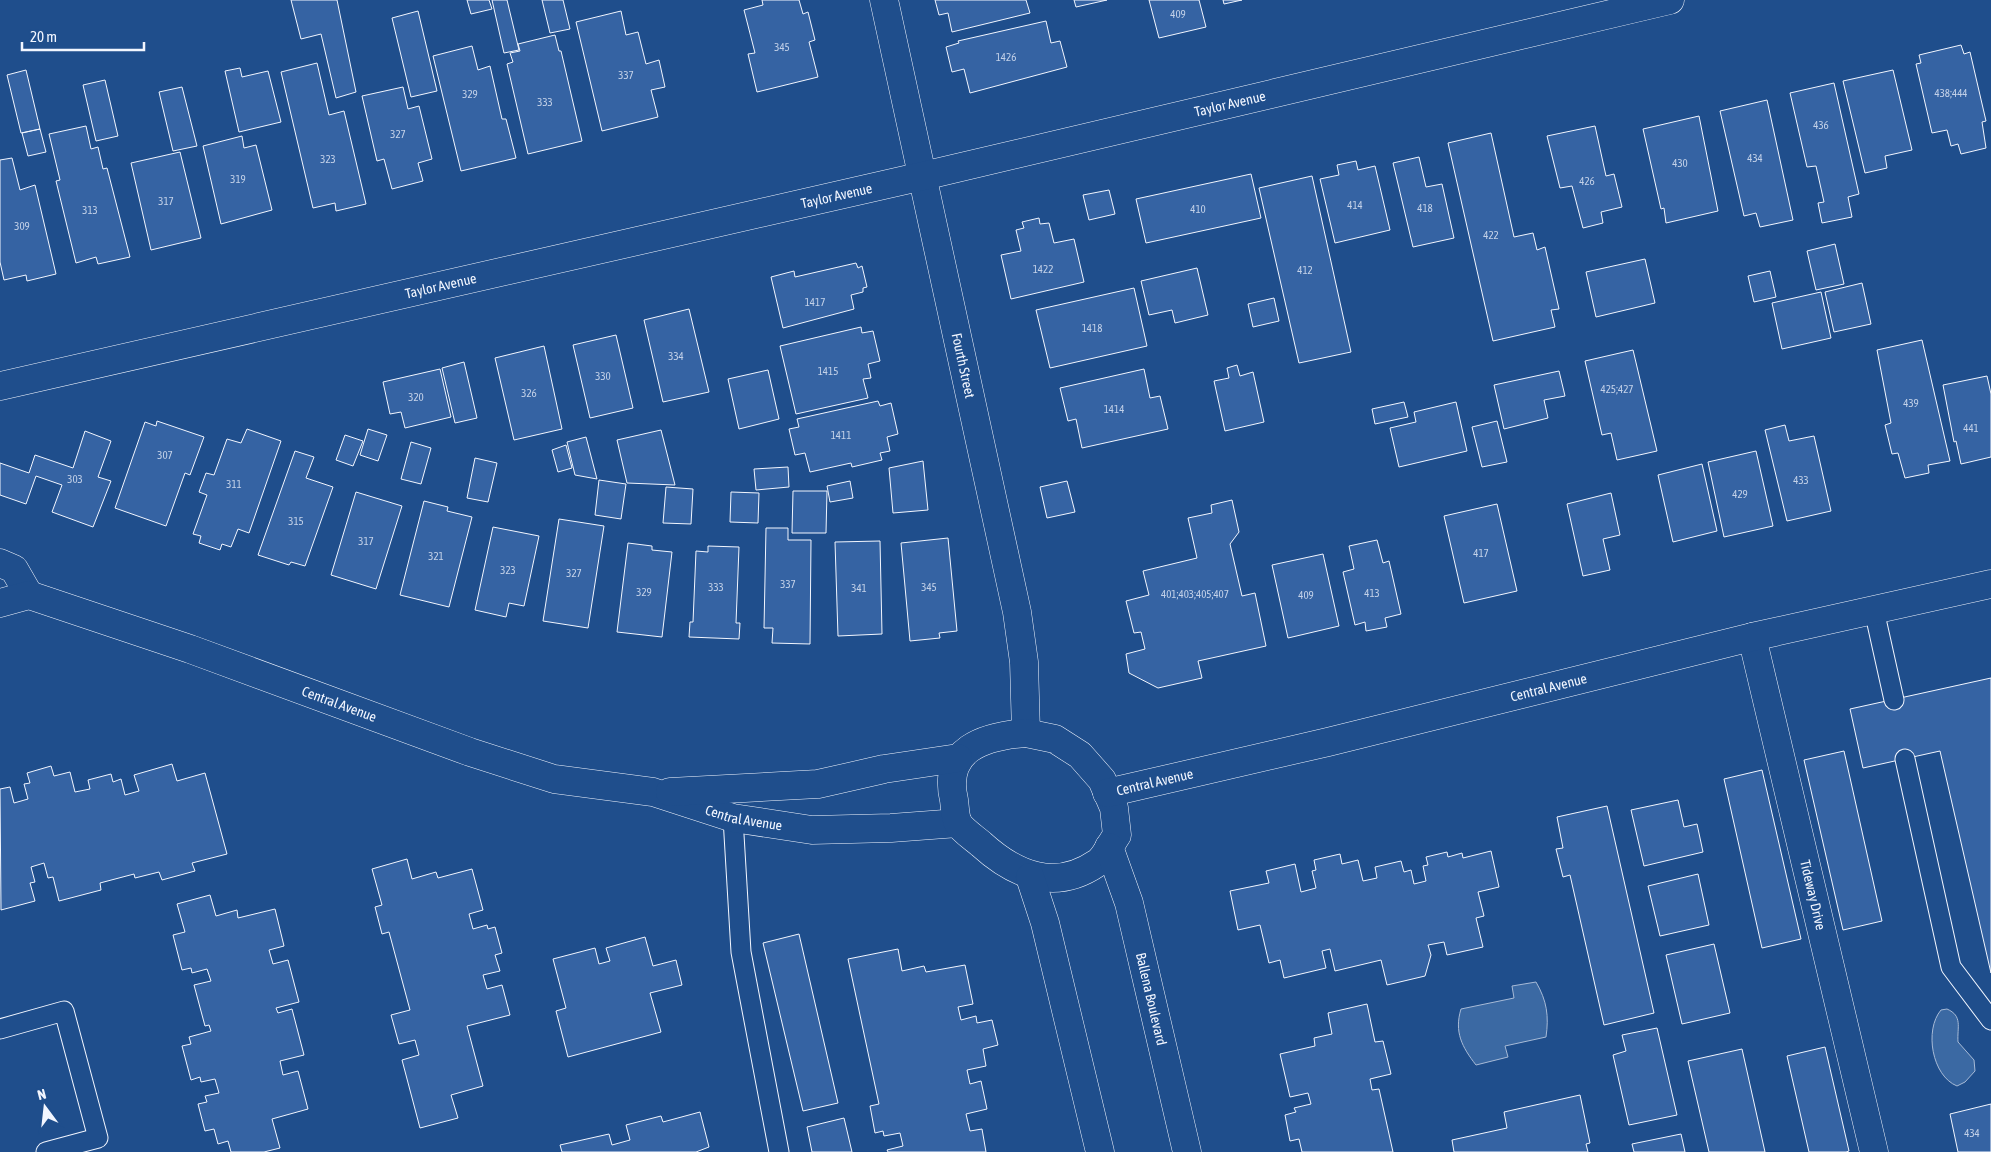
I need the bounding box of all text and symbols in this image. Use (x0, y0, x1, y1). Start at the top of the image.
house number: 409 (1170, 8, 1186, 20)
scale bar (22, 20, 145, 52)
text: 20 m (30, 28, 57, 45)
house number: 345 (774, 41, 790, 53)
house number: 1426 (996, 51, 1016, 63)
house number: 337 (618, 69, 634, 81)
house number: 438;444 (1935, 87, 1967, 99)
house number: 329 (462, 88, 478, 100)
street label: Taylor Avenue (1193, 88, 1267, 120)
house number: 333 (537, 96, 553, 108)
house number: 436 (1813, 119, 1829, 131)
house number: 327 (390, 128, 406, 140)
house number: 434 (1747, 152, 1763, 164)
house number: 323 (320, 153, 336, 165)
house number: 430 (1672, 157, 1688, 169)
house number: 319 (230, 173, 246, 185)
house number: 426 (1579, 175, 1595, 187)
street label: Taylor Avenue (799, 180, 874, 211)
house number: 317 (158, 195, 174, 207)
house number: 414 (1347, 199, 1363, 211)
house number: 418 (1417, 202, 1433, 214)
house number: 410 (1190, 203, 1206, 215)
house number: 313 (82, 204, 98, 216)
house number: 309 (14, 220, 30, 232)
house number: 422 (1483, 229, 1499, 241)
house number: 1422 (1033, 263, 1053, 275)
house number: 412 (1297, 264, 1313, 276)
street label: Taylor Avenue (404, 270, 478, 302)
house number: 1417 (805, 296, 825, 308)
house number: 1418 (1082, 322, 1102, 334)
street label: Fourth Street (949, 331, 978, 400)
house number: 334 (668, 350, 684, 362)
house number: 1415 (818, 365, 838, 377)
house number: 330 (595, 370, 611, 382)
house number: 425;427 (1601, 383, 1633, 395)
house number: 326 (521, 387, 537, 399)
house number: 320 (408, 391, 424, 403)
house number: 439 (1903, 397, 1919, 409)
house number: 1414 (1104, 403, 1124, 415)
house number: 441 (1963, 422, 1979, 434)
house number: 1411 (831, 429, 851, 441)
house number: 307 (157, 449, 173, 461)
house number: 303 (67, 473, 83, 485)
house number: 433 (1793, 474, 1809, 486)
house number: 311 (226, 478, 242, 490)
house number: 429 (1732, 488, 1748, 500)
house number: 315 (288, 515, 304, 527)
house number: 317 (358, 535, 374, 547)
house number: 417 (1473, 547, 1489, 559)
house number: 321 (428, 550, 444, 562)
house number: 323 (500, 564, 516, 576)
house number: 327 (566, 567, 582, 579)
house number: 337 (780, 578, 796, 590)
house number: 333 (708, 581, 724, 593)
house number: 345 (921, 581, 937, 593)
house number: 341 (851, 582, 867, 594)
house number: 329 (636, 586, 652, 598)
house number: 413 (1364, 587, 1380, 599)
house number: 401;403;405;407 (1161, 588, 1229, 600)
house number: 409 (1298, 589, 1314, 601)
street label: Central Avenue (1509, 670, 1588, 705)
street label: Central Avenue (300, 683, 379, 725)
street label: Central Avenue (1115, 765, 1195, 799)
street label: Central Avenue (703, 802, 783, 833)
street label: Tideway Drive (1797, 858, 1829, 932)
street label: Ballena Boulevard (1133, 951, 1170, 1047)
north arrow (20, 1082, 70, 1132)
text: N (36, 1086, 48, 1103)
house number: 434 (1964, 1127, 1980, 1139)

